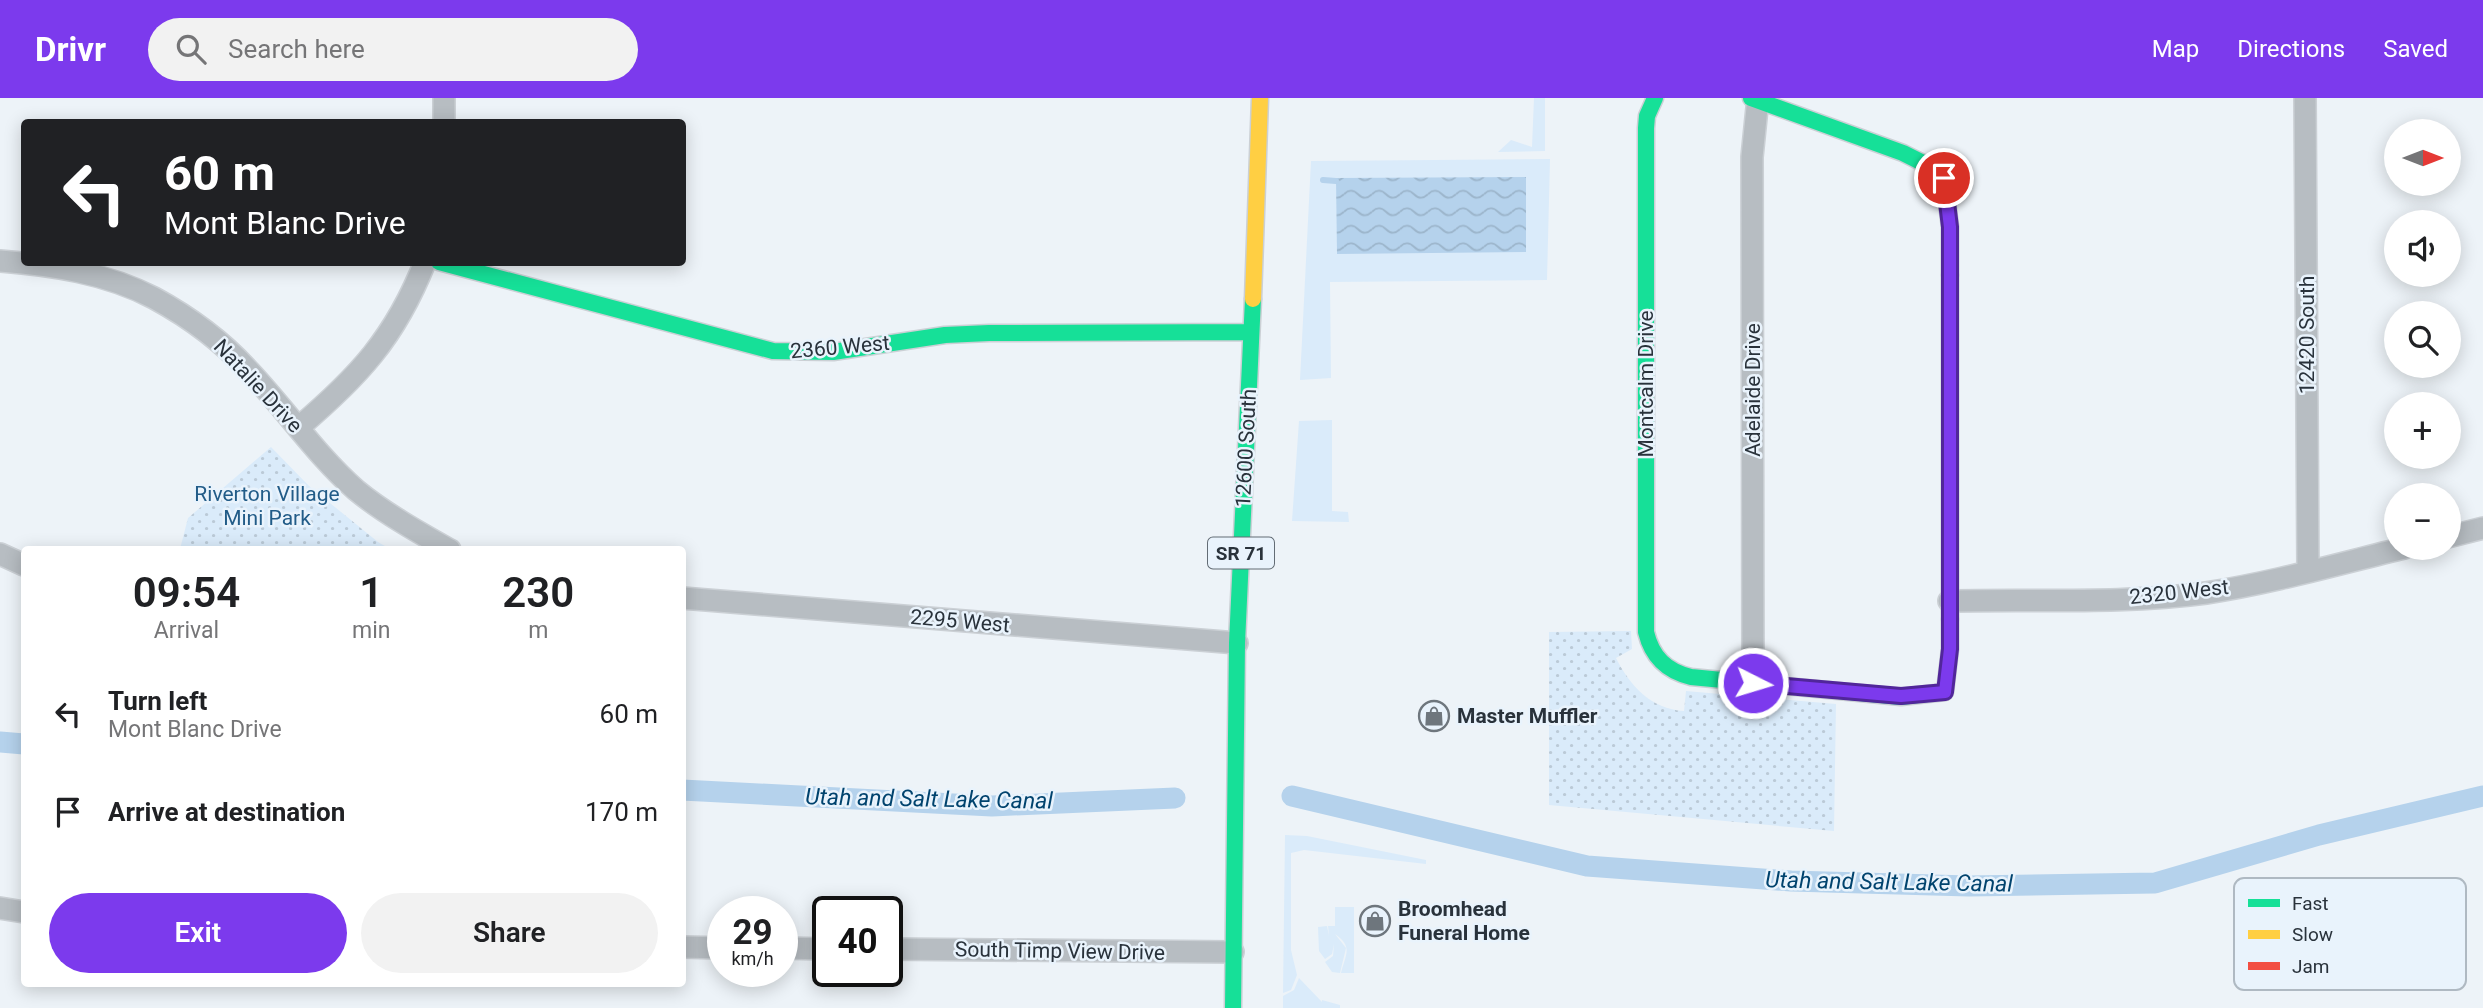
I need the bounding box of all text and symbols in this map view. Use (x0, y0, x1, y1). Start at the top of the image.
search box (148, 18, 638, 81)
text: Drivr (35, 30, 106, 69)
icon: search (172, 30, 210, 68)
text: Search here (228, 34, 365, 64)
text: Map (2152, 35, 2199, 63)
text: Directions (2237, 35, 2345, 63)
text: Saved (2383, 35, 2448, 63)
north arrow (2384, 119, 2460, 196)
map controls (2384, 119, 2461, 560)
text: 60 m (164, 145, 275, 202)
icon: left (49, 147, 140, 238)
pin (1914, 148, 1974, 208)
icon: arrive (1925, 159, 1963, 197)
text: Mont Blanc Drive (164, 204, 406, 242)
button: sound (2384, 210, 2461, 287)
street label: 12420 South (2295, 276, 2319, 394)
button: search (2384, 301, 2461, 378)
street label: Montcalm Drive (1634, 310, 1658, 458)
street label: Adelaide Drive (1741, 323, 1765, 457)
street label: 2360 West (789, 331, 891, 363)
street label: Natalie Drive (209, 335, 307, 437)
street label: 12600 South (1231, 388, 1261, 508)
button: + (2384, 392, 2461, 469)
park label: Riverton Village Mini Park (194, 482, 340, 530)
button: − (2384, 483, 2461, 560)
road number: SR 71 (1208, 538, 1274, 568)
text: 09:54 (133, 568, 240, 617)
text: 1 (359, 568, 383, 617)
text: 230 (502, 568, 574, 617)
street label: 2320 West (2128, 575, 2230, 609)
street label: 2295 West (909, 605, 1011, 637)
text: Arrival (154, 617, 219, 644)
text: min (352, 617, 390, 644)
text: m (528, 617, 548, 644)
position arrow (1716, 646, 1790, 720)
text: Turn left (108, 686, 207, 716)
icon: left (49, 695, 87, 733)
text: 60 m (600, 699, 658, 729)
shop icon: Master Muffler (1417, 699, 1451, 733)
place label: Master Muffler (1457, 704, 1598, 728)
text: Mont Blanc Drive (108, 716, 282, 743)
water label: Utah and Salt Lake Canal (805, 783, 1054, 815)
icon: arrive (49, 793, 87, 831)
text: Arrive at destination (108, 797, 345, 827)
text: 170 m (585, 797, 658, 827)
water label: Utah and Salt Lake Canal (1765, 866, 2014, 898)
legend (2234, 878, 2466, 990)
text: Fast (2292, 892, 2329, 915)
button: Exit (49, 893, 347, 973)
button: Share (361, 893, 658, 973)
speed limit sign: 40 (812, 896, 903, 987)
place label: Broomhead Funeral Home (1398, 897, 1530, 945)
shop icon: Broomhead Funeral Home (1358, 904, 1392, 938)
text: 29 (732, 912, 773, 953)
text: Slow (2292, 923, 2333, 946)
street label: South Timp View Drive (955, 937, 1165, 965)
text: km/h (731, 948, 774, 969)
text: Jam (2292, 955, 2329, 978)

